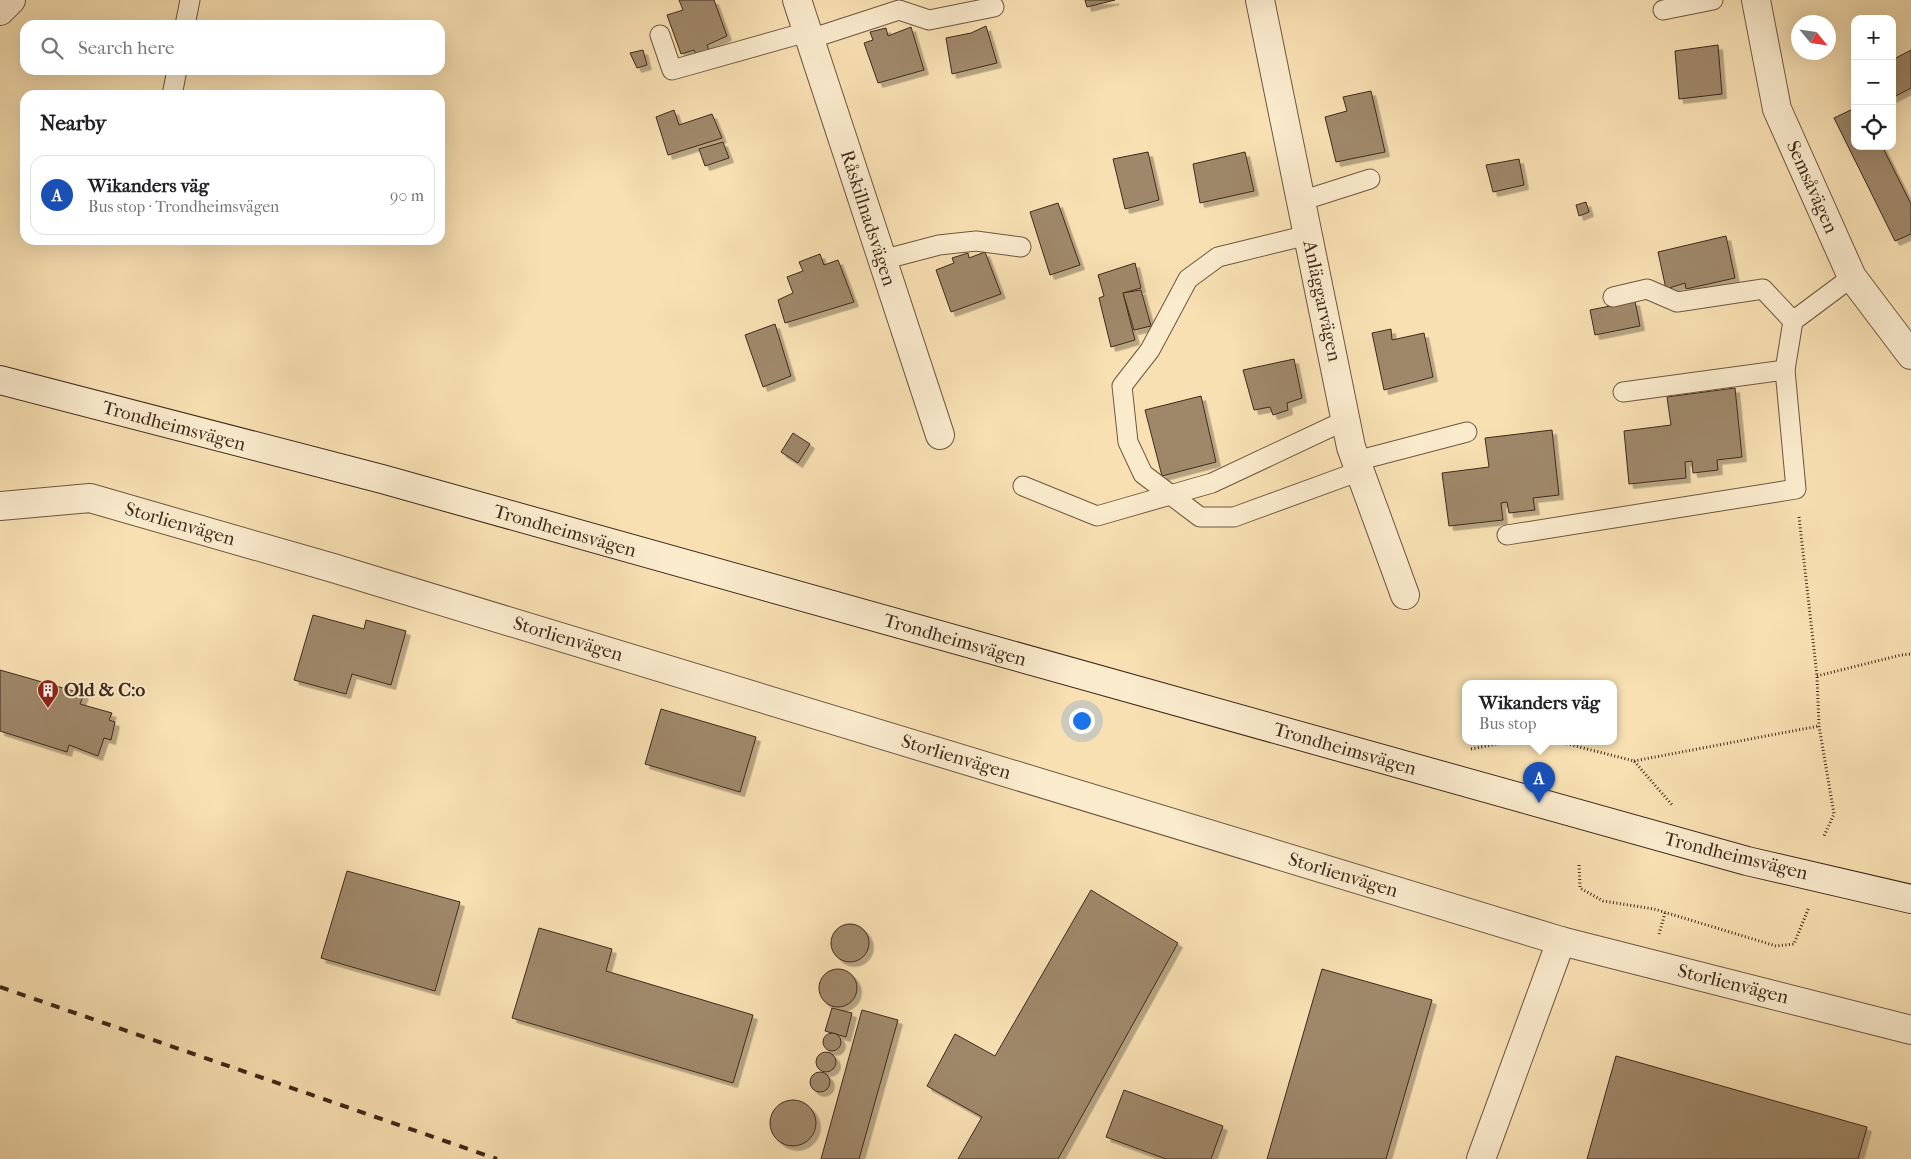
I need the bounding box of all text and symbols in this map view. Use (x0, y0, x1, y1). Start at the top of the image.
north arrow (1791, 15, 1836, 60)
map controls (1851, 15, 1896, 150)
button: + (1851, 15, 1896, 60)
search box (20, 20, 445, 75)
icon: search (38, 34, 66, 62)
text: Search here (78, 37, 174, 59)
button: − (1851, 60, 1896, 105)
button: locate (1851, 105, 1896, 150)
text: Nearby (40, 111, 106, 135)
street label: Semsåvägen (1782, 137, 1842, 237)
street label: Råskillnadsvägen (836, 147, 900, 289)
text: Wikanders väg (88, 175, 209, 197)
text: A (52, 186, 62, 205)
text: 90 m (390, 186, 424, 205)
text: Bus stop · Trondheimsvägen (88, 197, 279, 216)
street label: Anläggarvägen (1298, 237, 1346, 364)
street label: Trondheimsvägen (100, 396, 248, 456)
street label: Storlienvägen (122, 498, 238, 550)
street label: Trondheimsvägen (491, 500, 639, 562)
street label: Trondheimsvägen (881, 609, 1029, 671)
street label: Storlienvägen (510, 612, 626, 666)
building icon: Old & C:o (36, 678, 60, 709)
place label: Old & C:o (64, 679, 146, 701)
popup (1462, 680, 1617, 745)
text: Wikanders väg (1479, 692, 1600, 714)
your location (1069, 708, 1095, 734)
text: Bus stop (1479, 714, 1536, 733)
street label: Trondheimsvägen (1271, 718, 1419, 780)
street label: Storlienvägen (898, 730, 1014, 784)
pin: A (1523, 762, 1555, 803)
street label: Trondheimsvägen (1662, 828, 1810, 884)
street label: Storlienvägen (1285, 848, 1401, 902)
street label: Storlienvägen (1675, 960, 1791, 1008)

